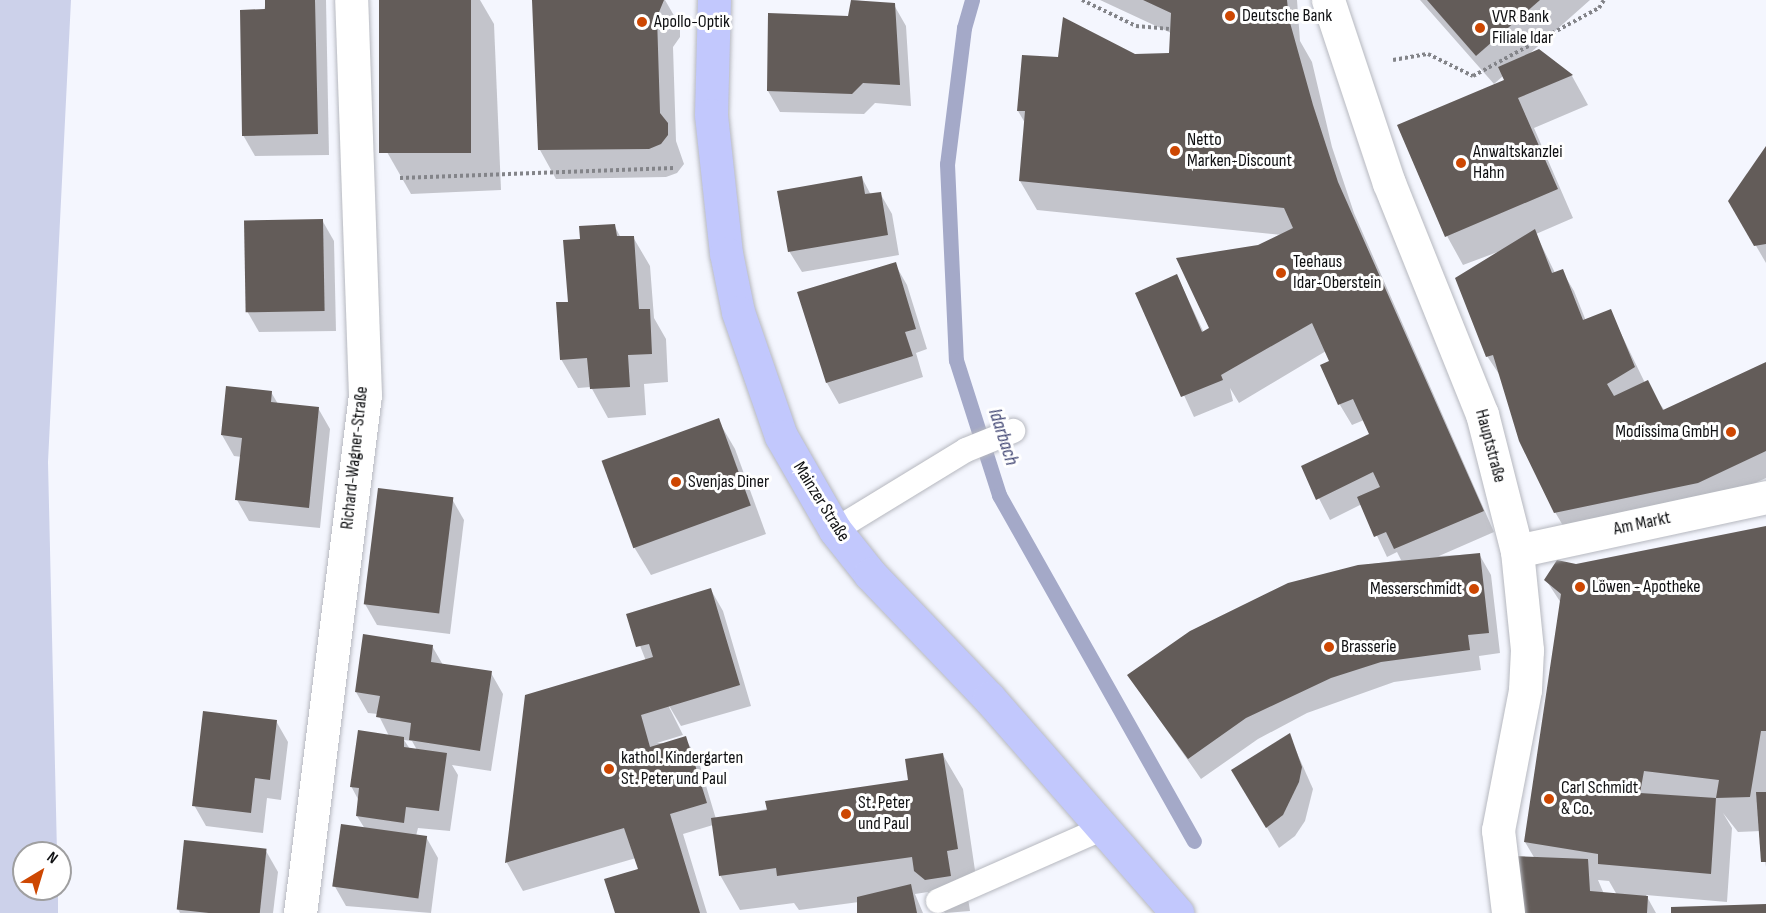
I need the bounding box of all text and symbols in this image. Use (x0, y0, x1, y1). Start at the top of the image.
place label: Deutsche Bank (1242, 5, 1332, 27)
place label: VVR Bank Filiale Idar (1492, 7, 1553, 50)
marker: Deutsche Bank (1223, 9, 1237, 23)
place label: Apollo-Optik (654, 11, 730, 33)
marker: Apollo-Optik (635, 15, 649, 29)
marker: VVR Bank Filiale Idar (1473, 21, 1487, 35)
place label: Netto Marken-Discount (1187, 130, 1292, 172)
place label: Anwaltskanzlei Hahn (1473, 142, 1563, 184)
marker: Netto Marken-Discount (1168, 144, 1182, 158)
marker: Anwaltskanzlei Hahn (1454, 156, 1468, 170)
place label: Teehaus Idar-Oberstein (1293, 252, 1381, 294)
marker: Teehaus Idar-Oberstein (1274, 266, 1288, 280)
street label: Richard-Wagner-Straße (337, 385, 373, 531)
water label: Idarbach (983, 406, 1023, 468)
street label: Hauptstraße (1470, 407, 1510, 485)
place label: Modissima GmbH (1615, 421, 1719, 443)
marker: Modissima GmbH (1724, 425, 1738, 439)
street label: Mainzer Straße (788, 458, 854, 546)
place label: Svenjas Diner (688, 471, 769, 493)
marker: Svenjas Diner (669, 475, 683, 489)
street label: Am Markt (1612, 507, 1672, 541)
place label: Löwen - Apotheke (1592, 576, 1700, 598)
place label: Messerschmidt (1370, 578, 1462, 600)
marker: Löwen - Apotheke (1573, 580, 1587, 594)
marker: Messerschmidt (1467, 582, 1481, 596)
place label: Brasserie (1341, 636, 1397, 658)
marker: Brasserie (1322, 640, 1336, 654)
place label: kathol. Kindergarten St. Peter und Paul (621, 748, 743, 790)
marker: kathol. Kindergarten St. Peter und Paul (602, 762, 616, 776)
place label: Carl Schmidt & Co. (1561, 778, 1638, 820)
marker: Carl Schmidt & Co. (1542, 792, 1556, 806)
place label: St. Peter und Paul (858, 793, 910, 836)
marker: St. Peter und Paul (839, 807, 853, 821)
north arrow (12, 841, 72, 901)
text: N (43, 848, 61, 868)

